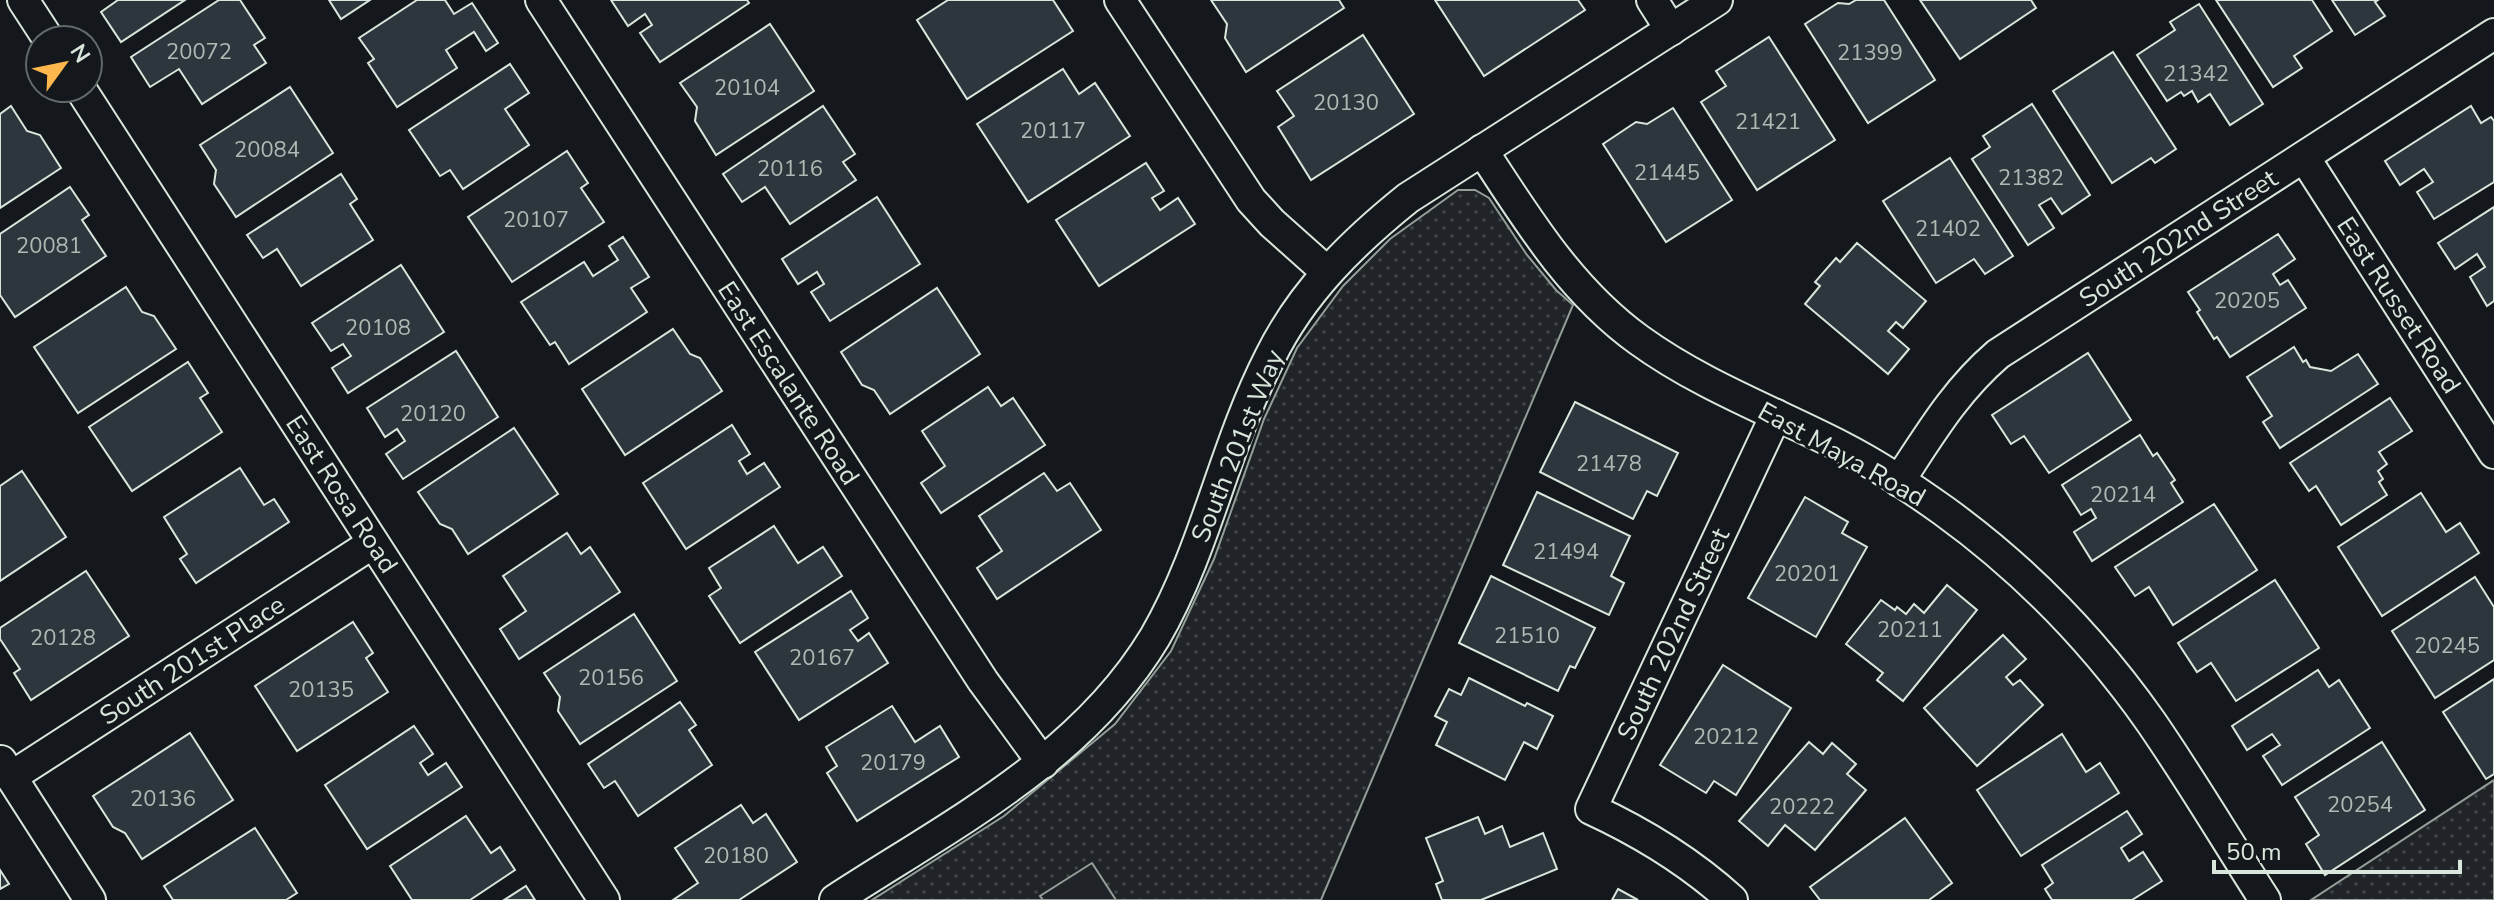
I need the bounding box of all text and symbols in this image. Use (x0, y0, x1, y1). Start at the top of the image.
north arrow (24, 24, 104, 104)
house number: 20072 (166, 37, 232, 67)
house number: 21399 (1837, 38, 1903, 68)
text: N (63, 39, 97, 69)
house number: 21342 (2163, 59, 2229, 89)
house number: 20104 (714, 73, 780, 103)
house number: 20130 (1313, 88, 1379, 118)
house number: 21421 (1735, 107, 1801, 137)
house number: 20117 (1020, 116, 1086, 146)
house number: 20084 (234, 135, 300, 165)
house number: 20116 (757, 154, 823, 184)
house number: 21445 (1634, 158, 1700, 188)
street label: South 202nd Street (2072, 161, 2285, 316)
house number: 21382 (1998, 163, 2064, 193)
house number: 20107 (503, 205, 569, 235)
street label: East Russet Road (2328, 210, 2469, 400)
house number: 21402 (1915, 214, 1981, 244)
house number: 20081 (16, 231, 82, 261)
street label: East Escalante Road (710, 275, 868, 492)
house number: 20205 (2214, 286, 2280, 316)
house number: 20108 (345, 313, 411, 343)
street label: South 201st Way (1183, 344, 1292, 548)
street label: East Maya Road (1752, 394, 1932, 515)
house number: 20120 (400, 399, 466, 429)
street label: East Rosa Road (277, 408, 406, 580)
house number: 21478 (1576, 449, 1642, 479)
house number: 20214 (2090, 480, 2156, 510)
street label: South 202nd Street (1609, 522, 1738, 746)
house number: 21494 (1533, 537, 1599, 567)
house number: 20201 (1774, 559, 1840, 589)
street label: South 201st Place (93, 587, 292, 733)
house number: 20211 (1877, 615, 1943, 645)
house number: 21510 (1494, 621, 1560, 651)
house number: 20128 (30, 623, 96, 653)
house number: 20245 (2414, 631, 2480, 661)
house number: 20167 (789, 643, 855, 673)
house number: 20156 (578, 663, 644, 693)
house number: 20135 (288, 675, 354, 705)
house number: 20212 (1693, 722, 1759, 752)
house number: 20179 (860, 748, 926, 778)
house number: 20136 (130, 784, 196, 814)
house number: 20254 (2327, 790, 2393, 820)
house number: 20222 (1769, 792, 1835, 822)
scale bar (2214, 824, 2460, 874)
text: 50 m (2226, 836, 2282, 868)
house number: 20180 (703, 841, 769, 871)

